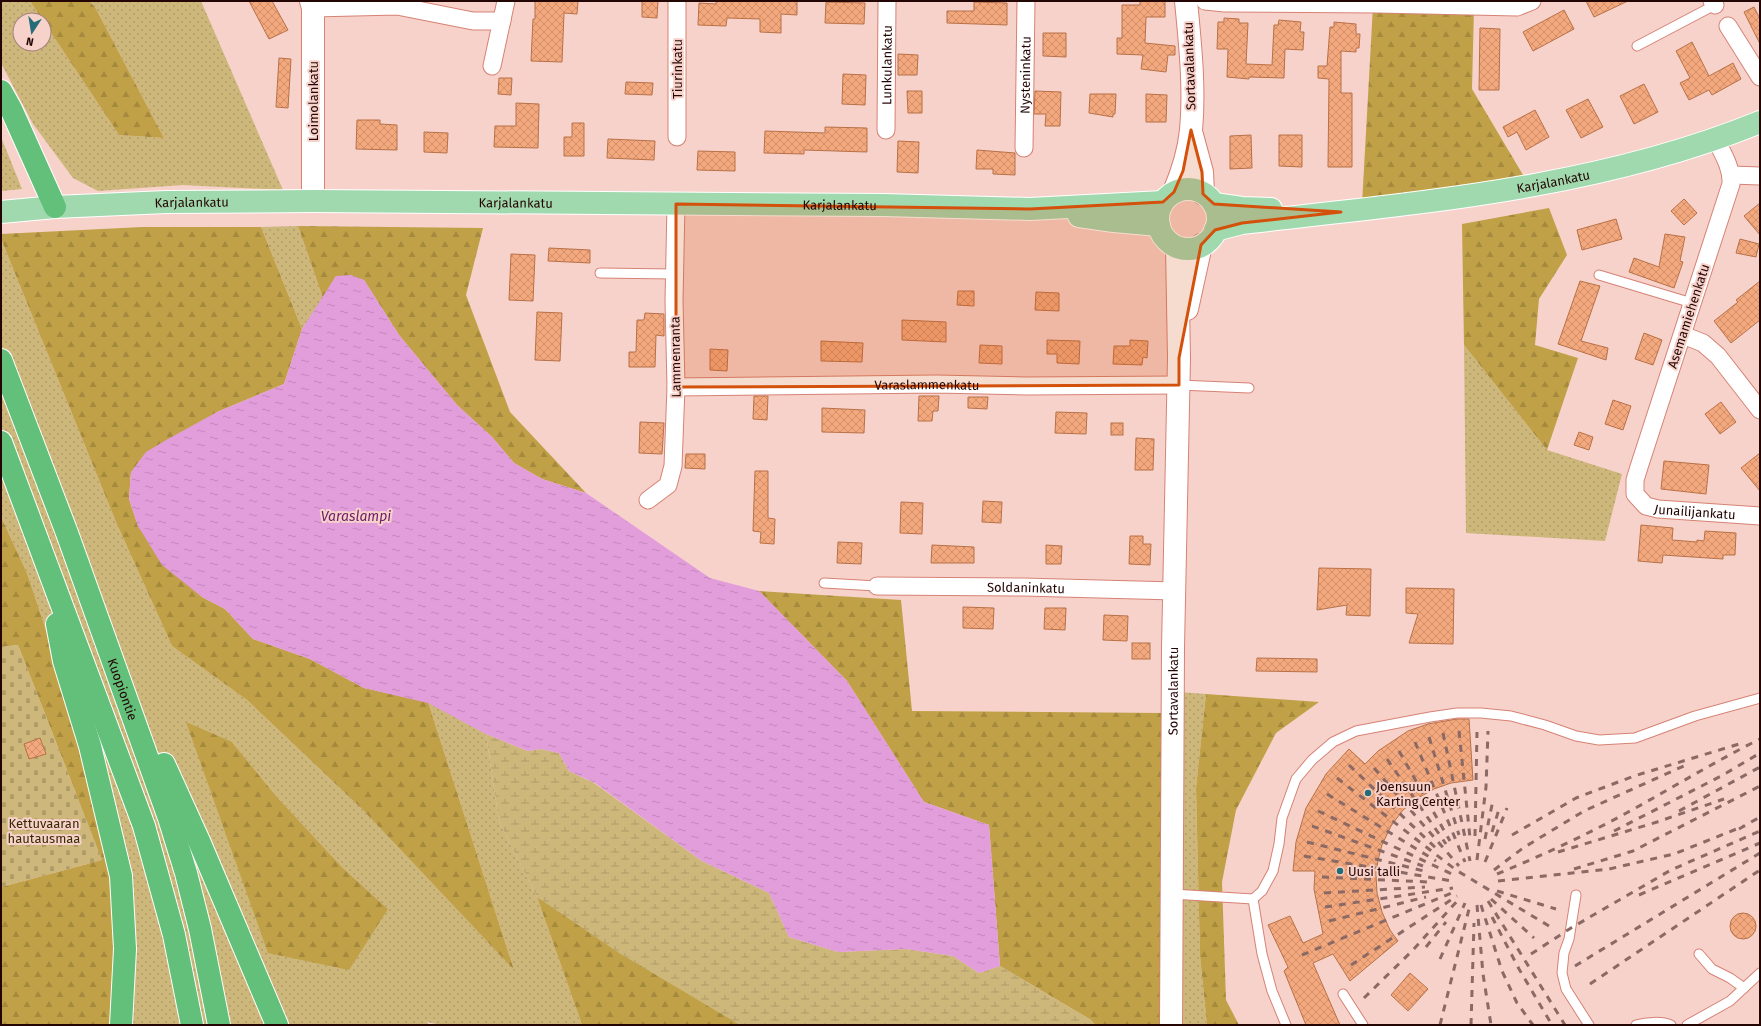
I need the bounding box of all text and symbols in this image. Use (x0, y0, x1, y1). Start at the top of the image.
north arrow (12, 12, 52, 52)
street label: Sortavalankatu (1180, 21, 1199, 110)
street label: Lunkulankatu (879, 25, 895, 105)
text: N (25, 34, 35, 48)
street label: Nysteninkatu (1017, 36, 1034, 114)
street label: Tiurinkatu (670, 39, 685, 99)
street label: Loimolankatu (306, 61, 321, 141)
street label: Karjalankatu (1515, 167, 1591, 196)
street label: Karjalankatu (154, 195, 229, 211)
street label: Karjalankatu (478, 195, 553, 211)
street label: Karjalankatu (802, 197, 877, 213)
street label: Asemamiehenkatu (1665, 262, 1712, 370)
street label: Lammenranta (667, 316, 684, 398)
street label: Varaslammenkatu (874, 377, 980, 393)
street label: Junailijankatu (1652, 501, 1736, 522)
water label: Varaslampi (321, 508, 391, 525)
street label: Soldaninkatu (987, 580, 1065, 596)
street label: Sortavalankatu (1166, 647, 1181, 735)
street label: Kuopiontie (104, 656, 140, 722)
place label: Joensuun Karting Center (1376, 779, 1460, 809)
marker: Joensuun Karting Center (1363, 788, 1373, 798)
park label: Kettuvaaran hautausmaa (8, 816, 80, 846)
place label: Uusi talli (1348, 864, 1400, 879)
marker: Uusi talli (1335, 866, 1345, 876)

